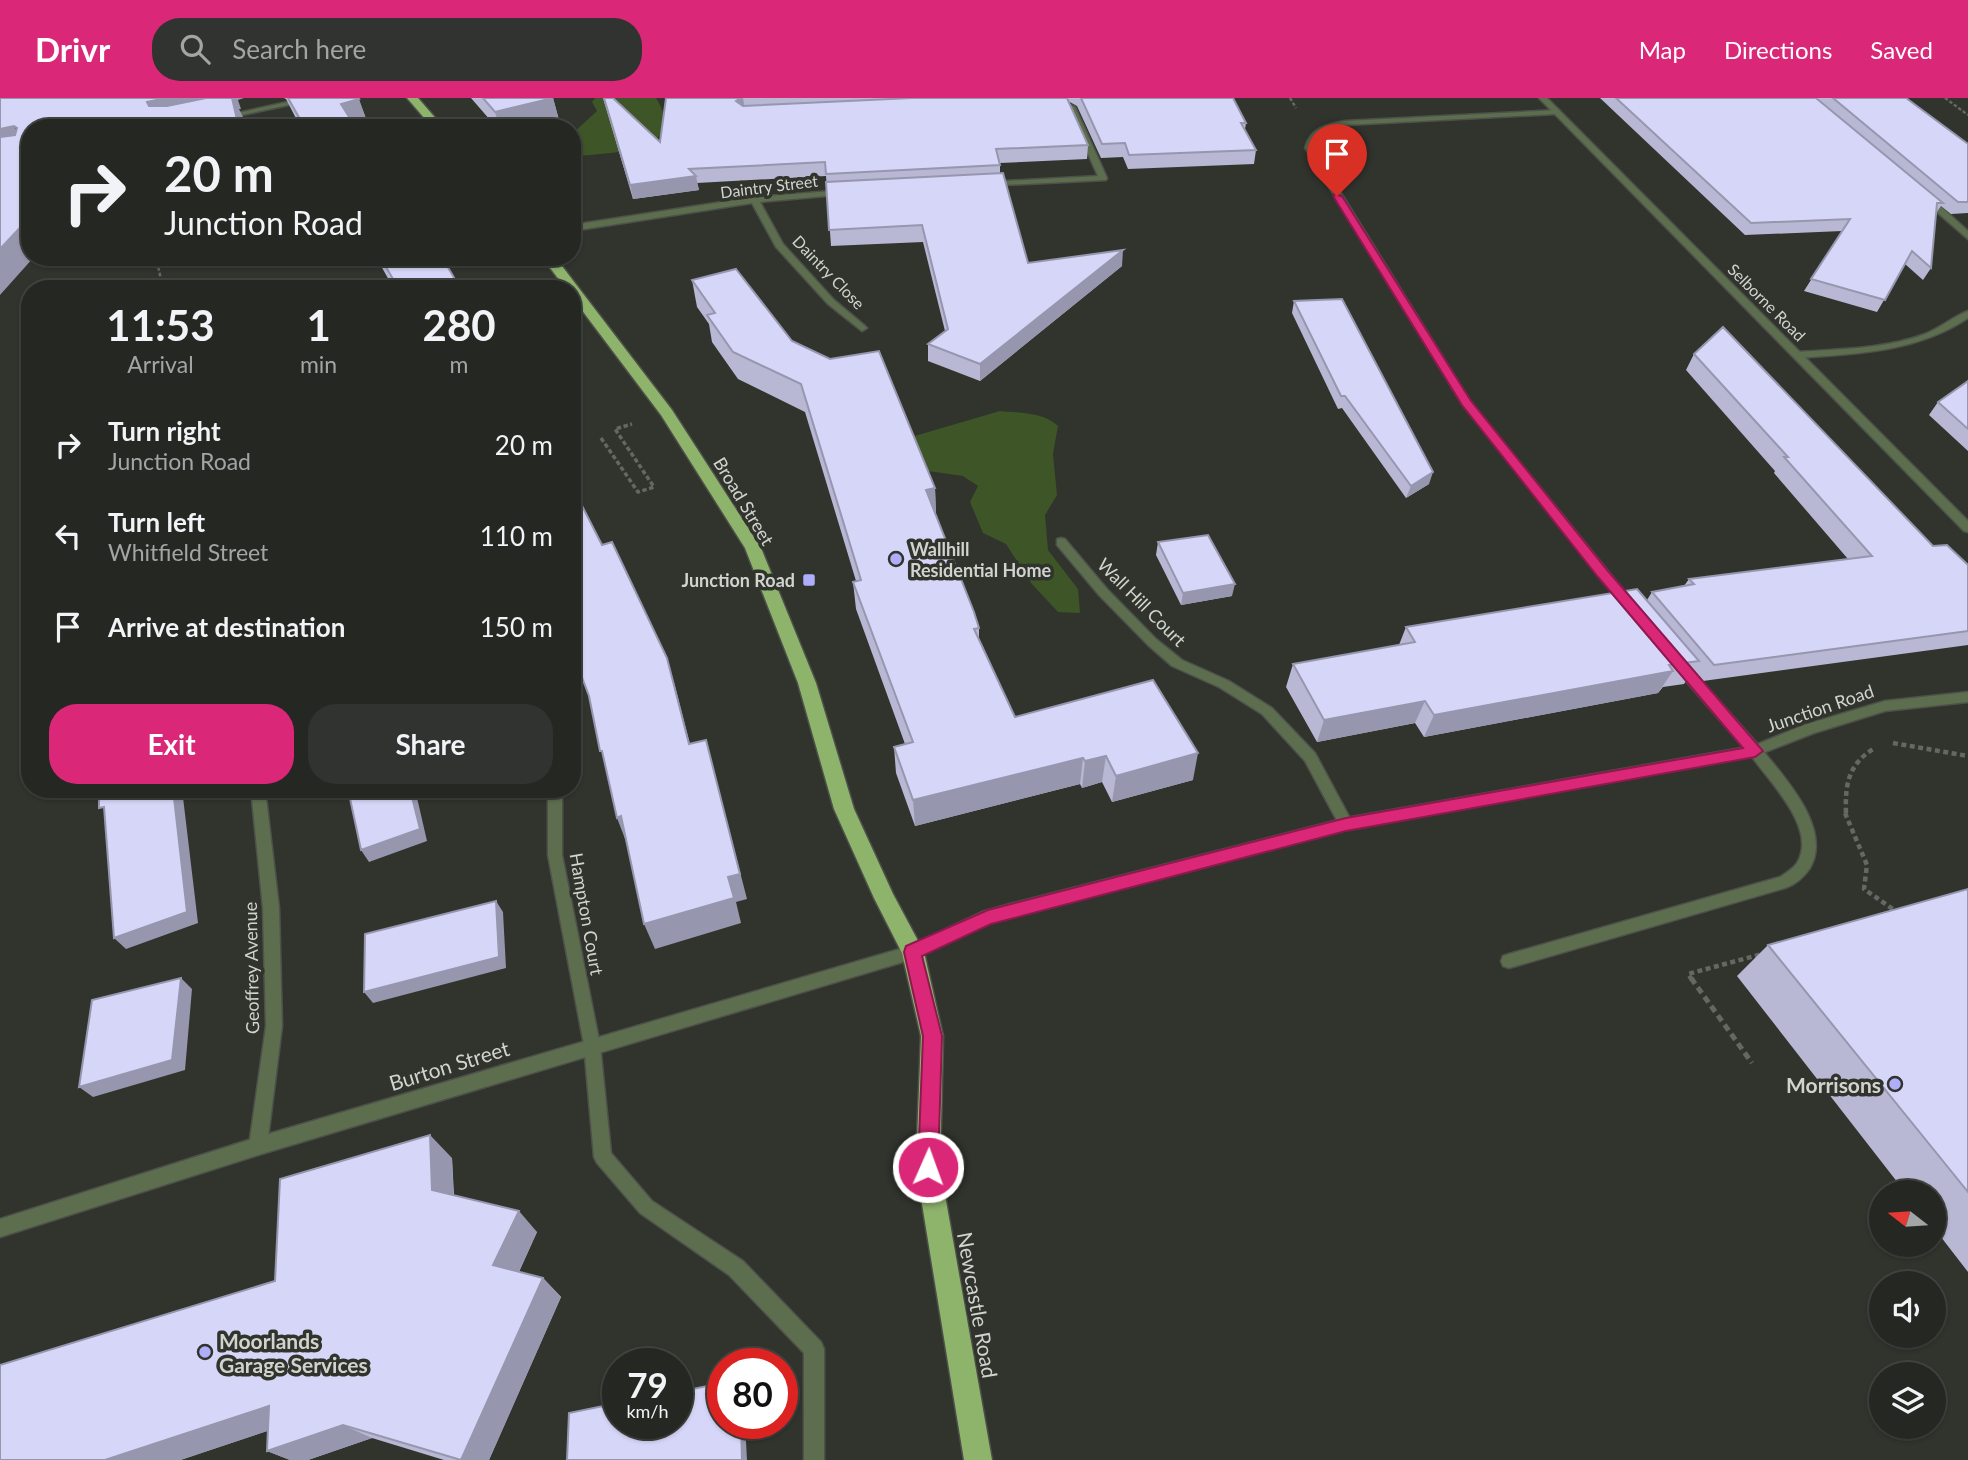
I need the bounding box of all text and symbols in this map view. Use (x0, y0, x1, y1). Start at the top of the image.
search box (152, 18, 642, 81)
text: Drivr (35, 29, 110, 69)
icon: search (176, 30, 214, 68)
text: Search here (232, 33, 366, 65)
text: Map (1639, 35, 1686, 64)
text: Directions (1724, 35, 1832, 64)
text: Saved (1870, 35, 1933, 64)
pin (1307, 124, 1367, 196)
icon: arrive (1318, 135, 1356, 173)
text: 20 m (164, 144, 274, 202)
icon: right (49, 147, 140, 238)
street label: Daintry Street (719, 171, 819, 201)
text: Junction Road (164, 203, 363, 242)
street label: Daintry Close (789, 231, 869, 313)
street label: Selborne Road (1724, 259, 1810, 345)
text: 11:53 (106, 300, 215, 350)
text: 1 (306, 300, 331, 350)
text: 280 (423, 300, 496, 350)
text: Arrival (127, 350, 194, 378)
text: min (300, 350, 337, 378)
text: m (450, 350, 469, 378)
text: Turn right (108, 415, 221, 447)
icon: right (49, 426, 87, 464)
text: 20 m (495, 429, 553, 461)
text: Junction Road (108, 447, 251, 475)
street label: Broad Street (709, 453, 779, 550)
text: Turn left (108, 506, 205, 538)
icon: left (49, 517, 87, 555)
text: 110 m (480, 520, 553, 552)
text: Whitfield Street (108, 538, 268, 566)
place label: Wallhill Residential Home (910, 538, 1051, 581)
marker: Wallhill Residential Home (888, 551, 904, 567)
street label: Wall Hill Court (1093, 553, 1191, 651)
place label: Junction Road (681, 569, 795, 591)
marker: Junction Road (801, 572, 817, 588)
icon: arrive (49, 608, 87, 646)
text: Arrive at destination (108, 611, 345, 643)
text: 150 m (480, 611, 553, 643)
street label: Junction Road (1764, 679, 1876, 737)
button: Exit (49, 704, 294, 784)
button: Share (308, 704, 553, 784)
street label: Hampton Court (565, 851, 609, 977)
street label: Geoffrey Avenue (239, 902, 263, 1034)
street label: Burton Street (386, 1035, 513, 1095)
place label: Morrisons (1786, 1072, 1881, 1097)
marker: Morrisons (1887, 1076, 1903, 1092)
position arrow (891, 1130, 965, 1204)
north arrow (1869, 1180, 1946, 1256)
map controls (1869, 1180, 1946, 1439)
street label: Newcastle Road (953, 1230, 1003, 1380)
button: sound (1869, 1271, 1946, 1348)
place label: Moorlands Garage Services (219, 1328, 368, 1377)
marker: Moorlands Garage Services (197, 1344, 213, 1360)
speed limit sign: 80 (707, 1348, 798, 1439)
button: layers (1869, 1362, 1946, 1439)
text: 79 (627, 1363, 668, 1405)
text: km/h (626, 1400, 669, 1422)

